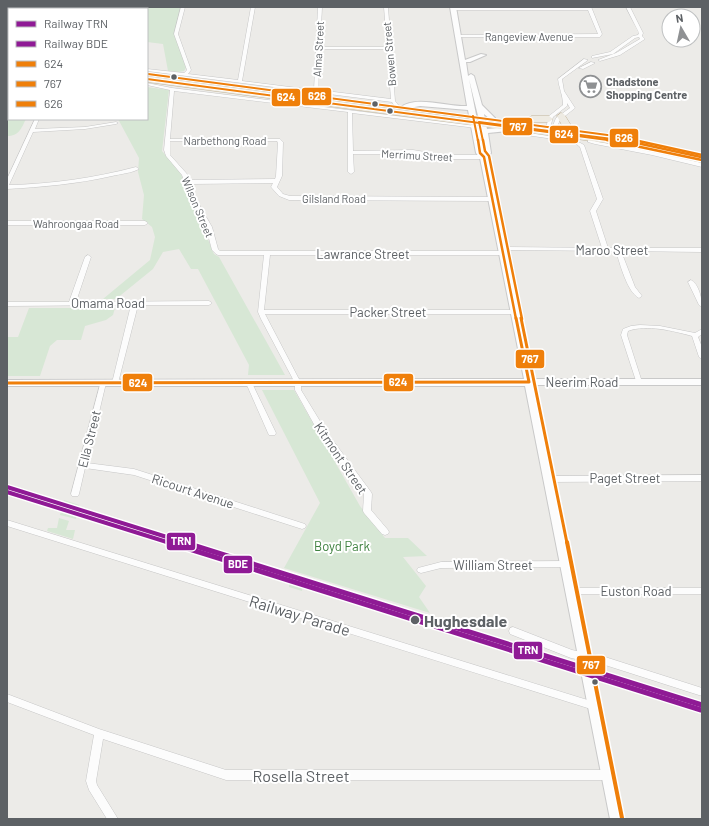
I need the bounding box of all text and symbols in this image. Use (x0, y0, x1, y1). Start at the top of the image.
legend (8, 8, 148, 120)
north arrow (661, 8, 701, 48)
text: N (675, 11, 684, 25)
text: Railway TRN (44, 16, 108, 30)
street label: Alma Street (310, 21, 326, 77)
street label: Bowen Street (380, 21, 398, 87)
street label: Rangeview Avenue (485, 30, 573, 43)
text: Railway BDE (44, 36, 108, 50)
text: 624 (44, 56, 63, 70)
unlabelled marker (169, 72, 179, 82)
supermarket icon: Chadstone Shopping Centre (578, 74, 604, 100)
place label: Chadstone Shopping Centre (606, 75, 687, 101)
text: 767 (44, 76, 62, 90)
line badge: 626 (301, 87, 332, 106)
line badge: 624 (271, 88, 301, 107)
text: 626 (308, 89, 326, 102)
text: 624 (277, 90, 296, 103)
text: 626 (44, 96, 63, 110)
unlabelled marker (370, 99, 380, 109)
unlabelled marker (385, 106, 395, 116)
line badge: 767 (502, 117, 533, 136)
text: 767 (510, 120, 527, 133)
line badge: 624 (549, 125, 579, 144)
text: 624 (555, 127, 574, 140)
line badge: 626 (609, 128, 639, 148)
text: 626 (615, 131, 633, 144)
street label: Narbethong Road (184, 134, 266, 147)
street label: Merrimu Street (381, 147, 453, 163)
street label: Wilson Street (179, 175, 217, 239)
street label: Gilsland Road (302, 192, 366, 205)
street label: Wahroongaa Road (33, 217, 119, 230)
street label: Maroo Street (576, 242, 648, 258)
street label: Lawrance Street (316, 246, 410, 262)
street label: Omama Road (71, 295, 145, 311)
street label: Packer Street (349, 304, 427, 320)
line badge: 767 (515, 349, 545, 369)
text: 767 (522, 352, 539, 365)
line badge: 624 (122, 373, 153, 392)
line badge: 624 (383, 373, 414, 392)
street label: Neerim Road (546, 374, 618, 390)
text: 624 (389, 375, 408, 388)
text: 624 (129, 376, 148, 389)
street label: Ella Street (74, 409, 104, 469)
street label: Kitmont Street (311, 419, 371, 497)
street label: Ricourt Avenue (150, 470, 236, 512)
street label: Paget Street (590, 470, 660, 486)
line badge: TRN (166, 532, 196, 551)
text: TRN (171, 534, 191, 547)
park label: Boyd Park (314, 538, 370, 554)
line badge: BDE (223, 555, 253, 574)
text: BDE (228, 557, 249, 570)
street label: William Street (453, 557, 533, 573)
street label: Euston Road (600, 583, 672, 599)
street label: Railway Parade (247, 591, 353, 639)
place label: Hughesdale (424, 611, 507, 630)
marker: Hughesdale (409, 614, 421, 626)
line badge: TRN (513, 641, 543, 660)
text: TRN (518, 643, 538, 656)
line badge: 767 (576, 655, 606, 675)
text: 767 (583, 658, 600, 671)
unlabelled marker (590, 677, 600, 687)
street label: Rosella Street (252, 766, 350, 785)

